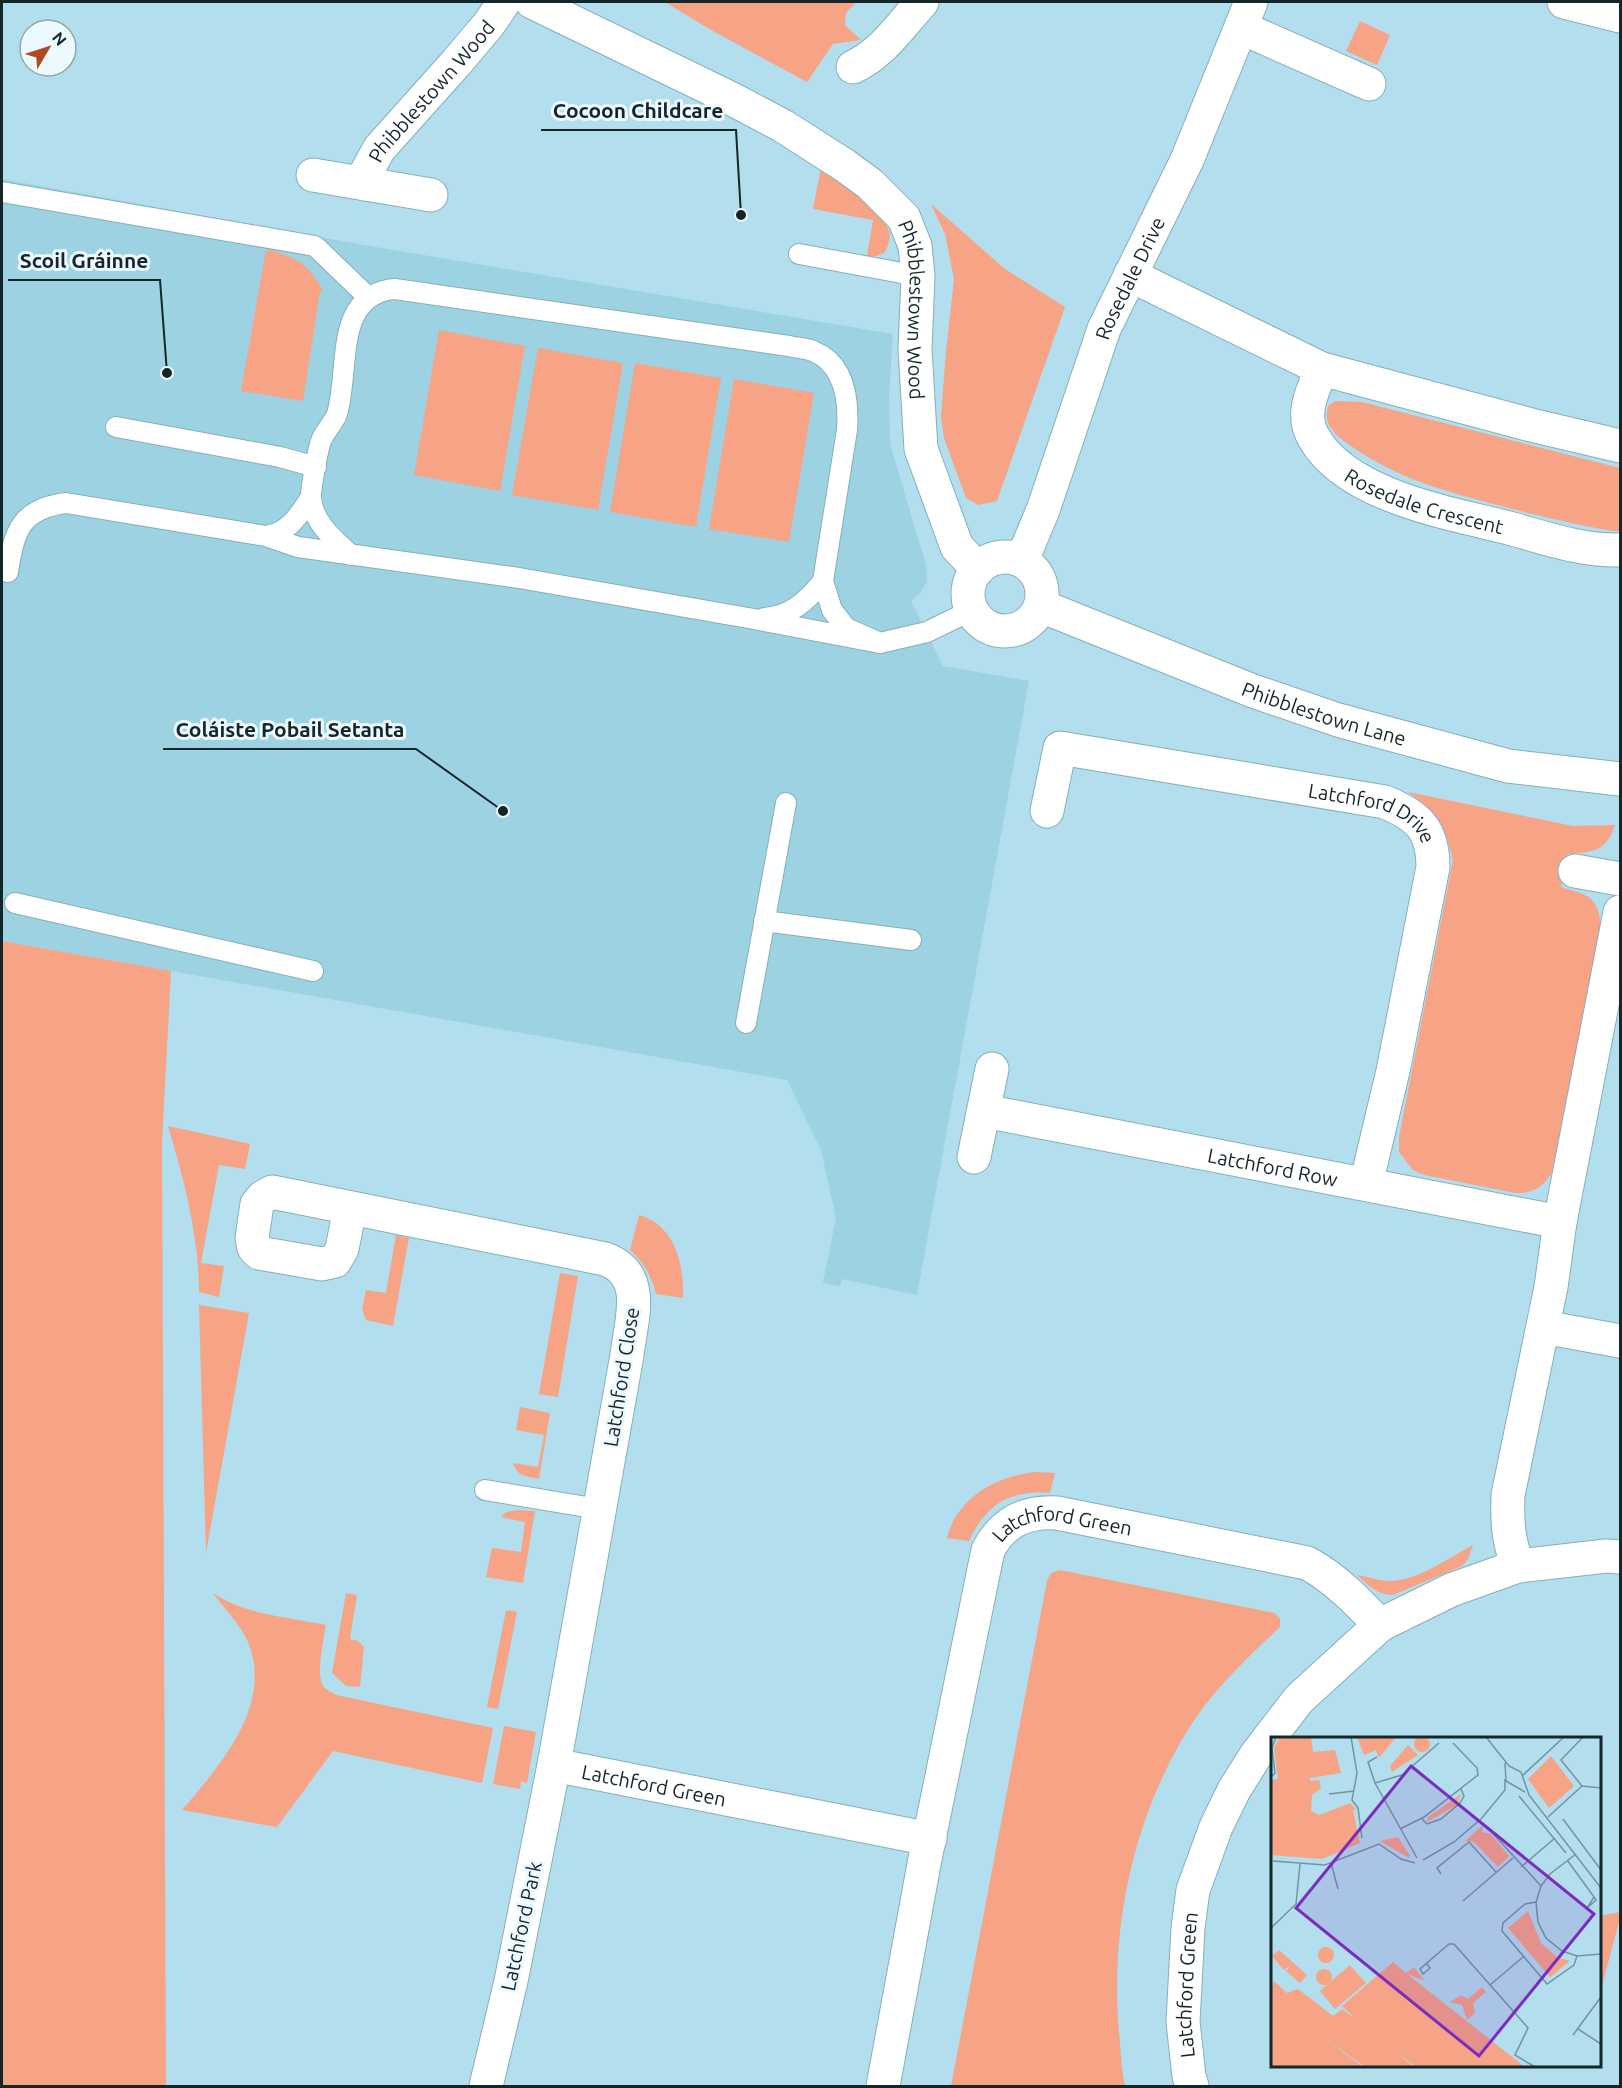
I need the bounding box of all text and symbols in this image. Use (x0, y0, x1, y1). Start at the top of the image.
street label: Phibblestown Wood (363, 15, 499, 166)
north arrow (18, 18, 78, 78)
text: N (49, 28, 70, 49)
callout: Cocoon Childcare (541, 91, 736, 130)
text: Cocoon Childcare (553, 98, 723, 122)
street label: Rosedale Drive (1090, 213, 1169, 342)
street label: Phibblestown Wood (894, 216, 930, 400)
callout: Scoil Gráinne (8, 241, 160, 280)
text: Scoil Gráinne (20, 248, 148, 272)
street label: Rosedale Crescent (1341, 463, 1506, 538)
street label: Phibblestown Lane (1239, 676, 1409, 749)
callout: Coláiste Pobail Setanta (163, 710, 416, 749)
text: Coláiste Pobail Setanta (176, 717, 404, 741)
street label: Latchford Drive (1307, 778, 1441, 846)
street label: Latchford Row (1206, 1143, 1340, 1190)
street label: Latchford Close (599, 1306, 643, 1448)
street label: Latchford Green (986, 1501, 1134, 1546)
inset map (1271, 1737, 1601, 2067)
street label: Latchford Green (580, 1759, 728, 1810)
street label: Latchford Park (496, 1859, 546, 1993)
street label: Latchford Green (1171, 1910, 1202, 2059)

